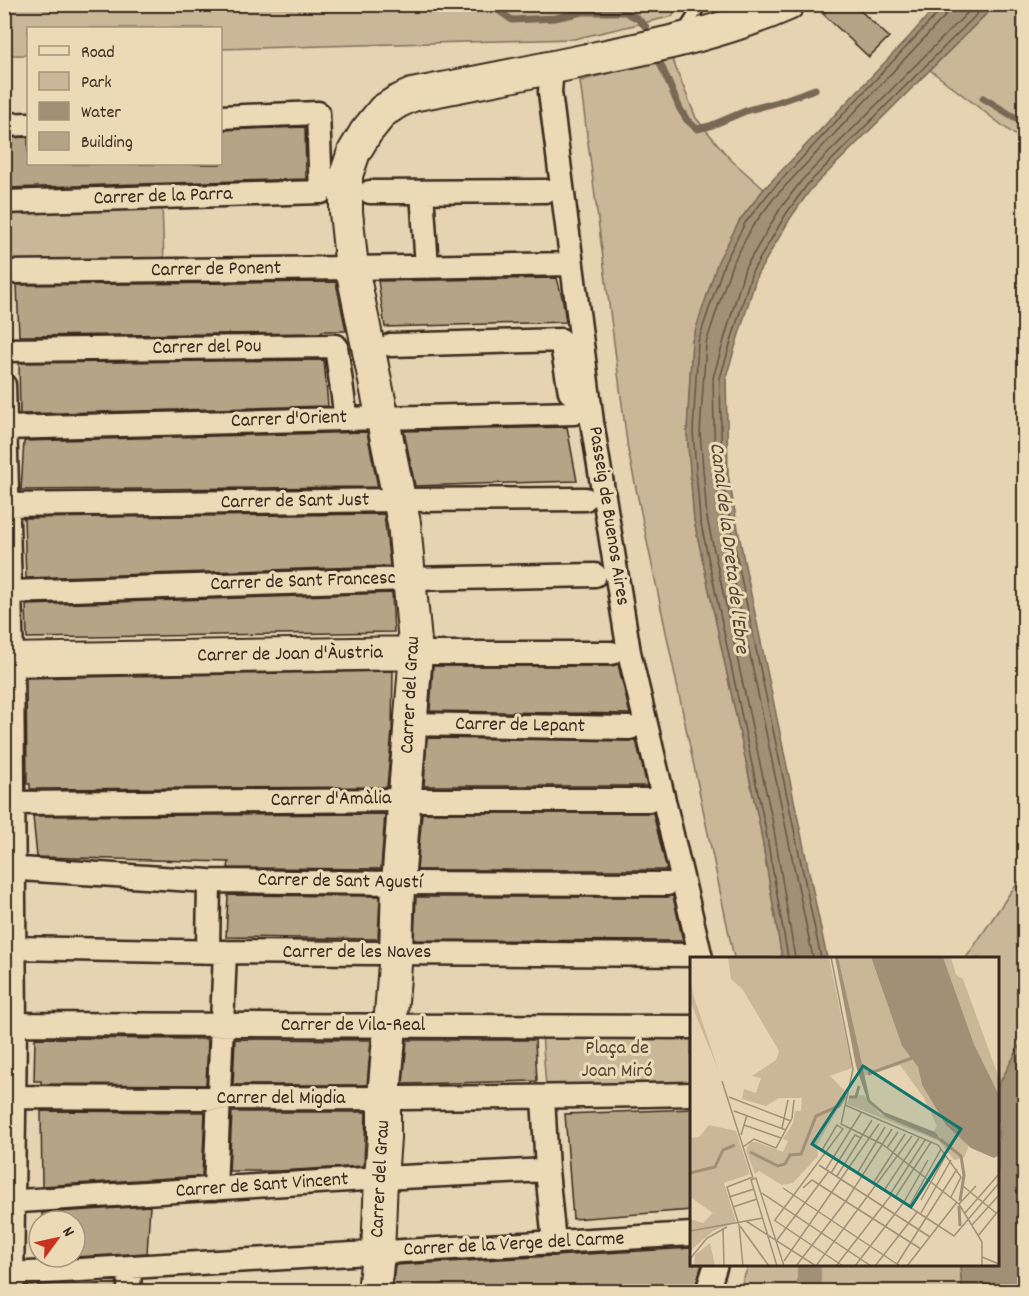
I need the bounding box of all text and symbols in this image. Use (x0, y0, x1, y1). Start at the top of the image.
legend (27, 27, 222, 165)
text: Road (81, 41, 115, 66)
text: Park (81, 71, 112, 96)
text: Water (81, 101, 121, 126)
text: Building (81, 131, 133, 156)
street label: Carrer de la Parra (93, 181, 234, 213)
street label: Carrer de Ponent (151, 255, 281, 285)
street label: Carrer del Pou (152, 333, 262, 363)
street label: Carrer d'Orient (230, 404, 348, 436)
street label: Passeig de Buenos Aires (580, 424, 636, 608)
water label: Canal de la Dreta de l'Ebre (700, 441, 756, 657)
street label: Carrer de Sant Just (220, 487, 370, 517)
street label: Carrer de Sant Francesc (210, 565, 396, 599)
street label: Carrer del Grau (394, 635, 428, 755)
street label: Carrer de Joan d'Àustria (197, 639, 384, 671)
street label: Carrer de Lepant (455, 711, 585, 741)
street label: Carrer d'Amàlia (270, 785, 392, 815)
street label: Carrer de Sant Agustí (257, 867, 424, 897)
street label: Carrer de les Naves (282, 939, 432, 967)
inset map (690, 957, 999, 1266)
street label: Carrer de Vila-Real (281, 1012, 426, 1040)
park label: Plaça de Joan Miró (581, 1035, 653, 1086)
street label: Carrer del Migdia (217, 1085, 346, 1113)
street label: Carrer del Grau (364, 1119, 398, 1239)
street label: Carrer de Sant Vincent (175, 1166, 349, 1206)
north arrow (27, 1209, 87, 1269)
text: N (56, 1223, 79, 1242)
street label: Carrer de la Verge del Carme (403, 1225, 625, 1265)

